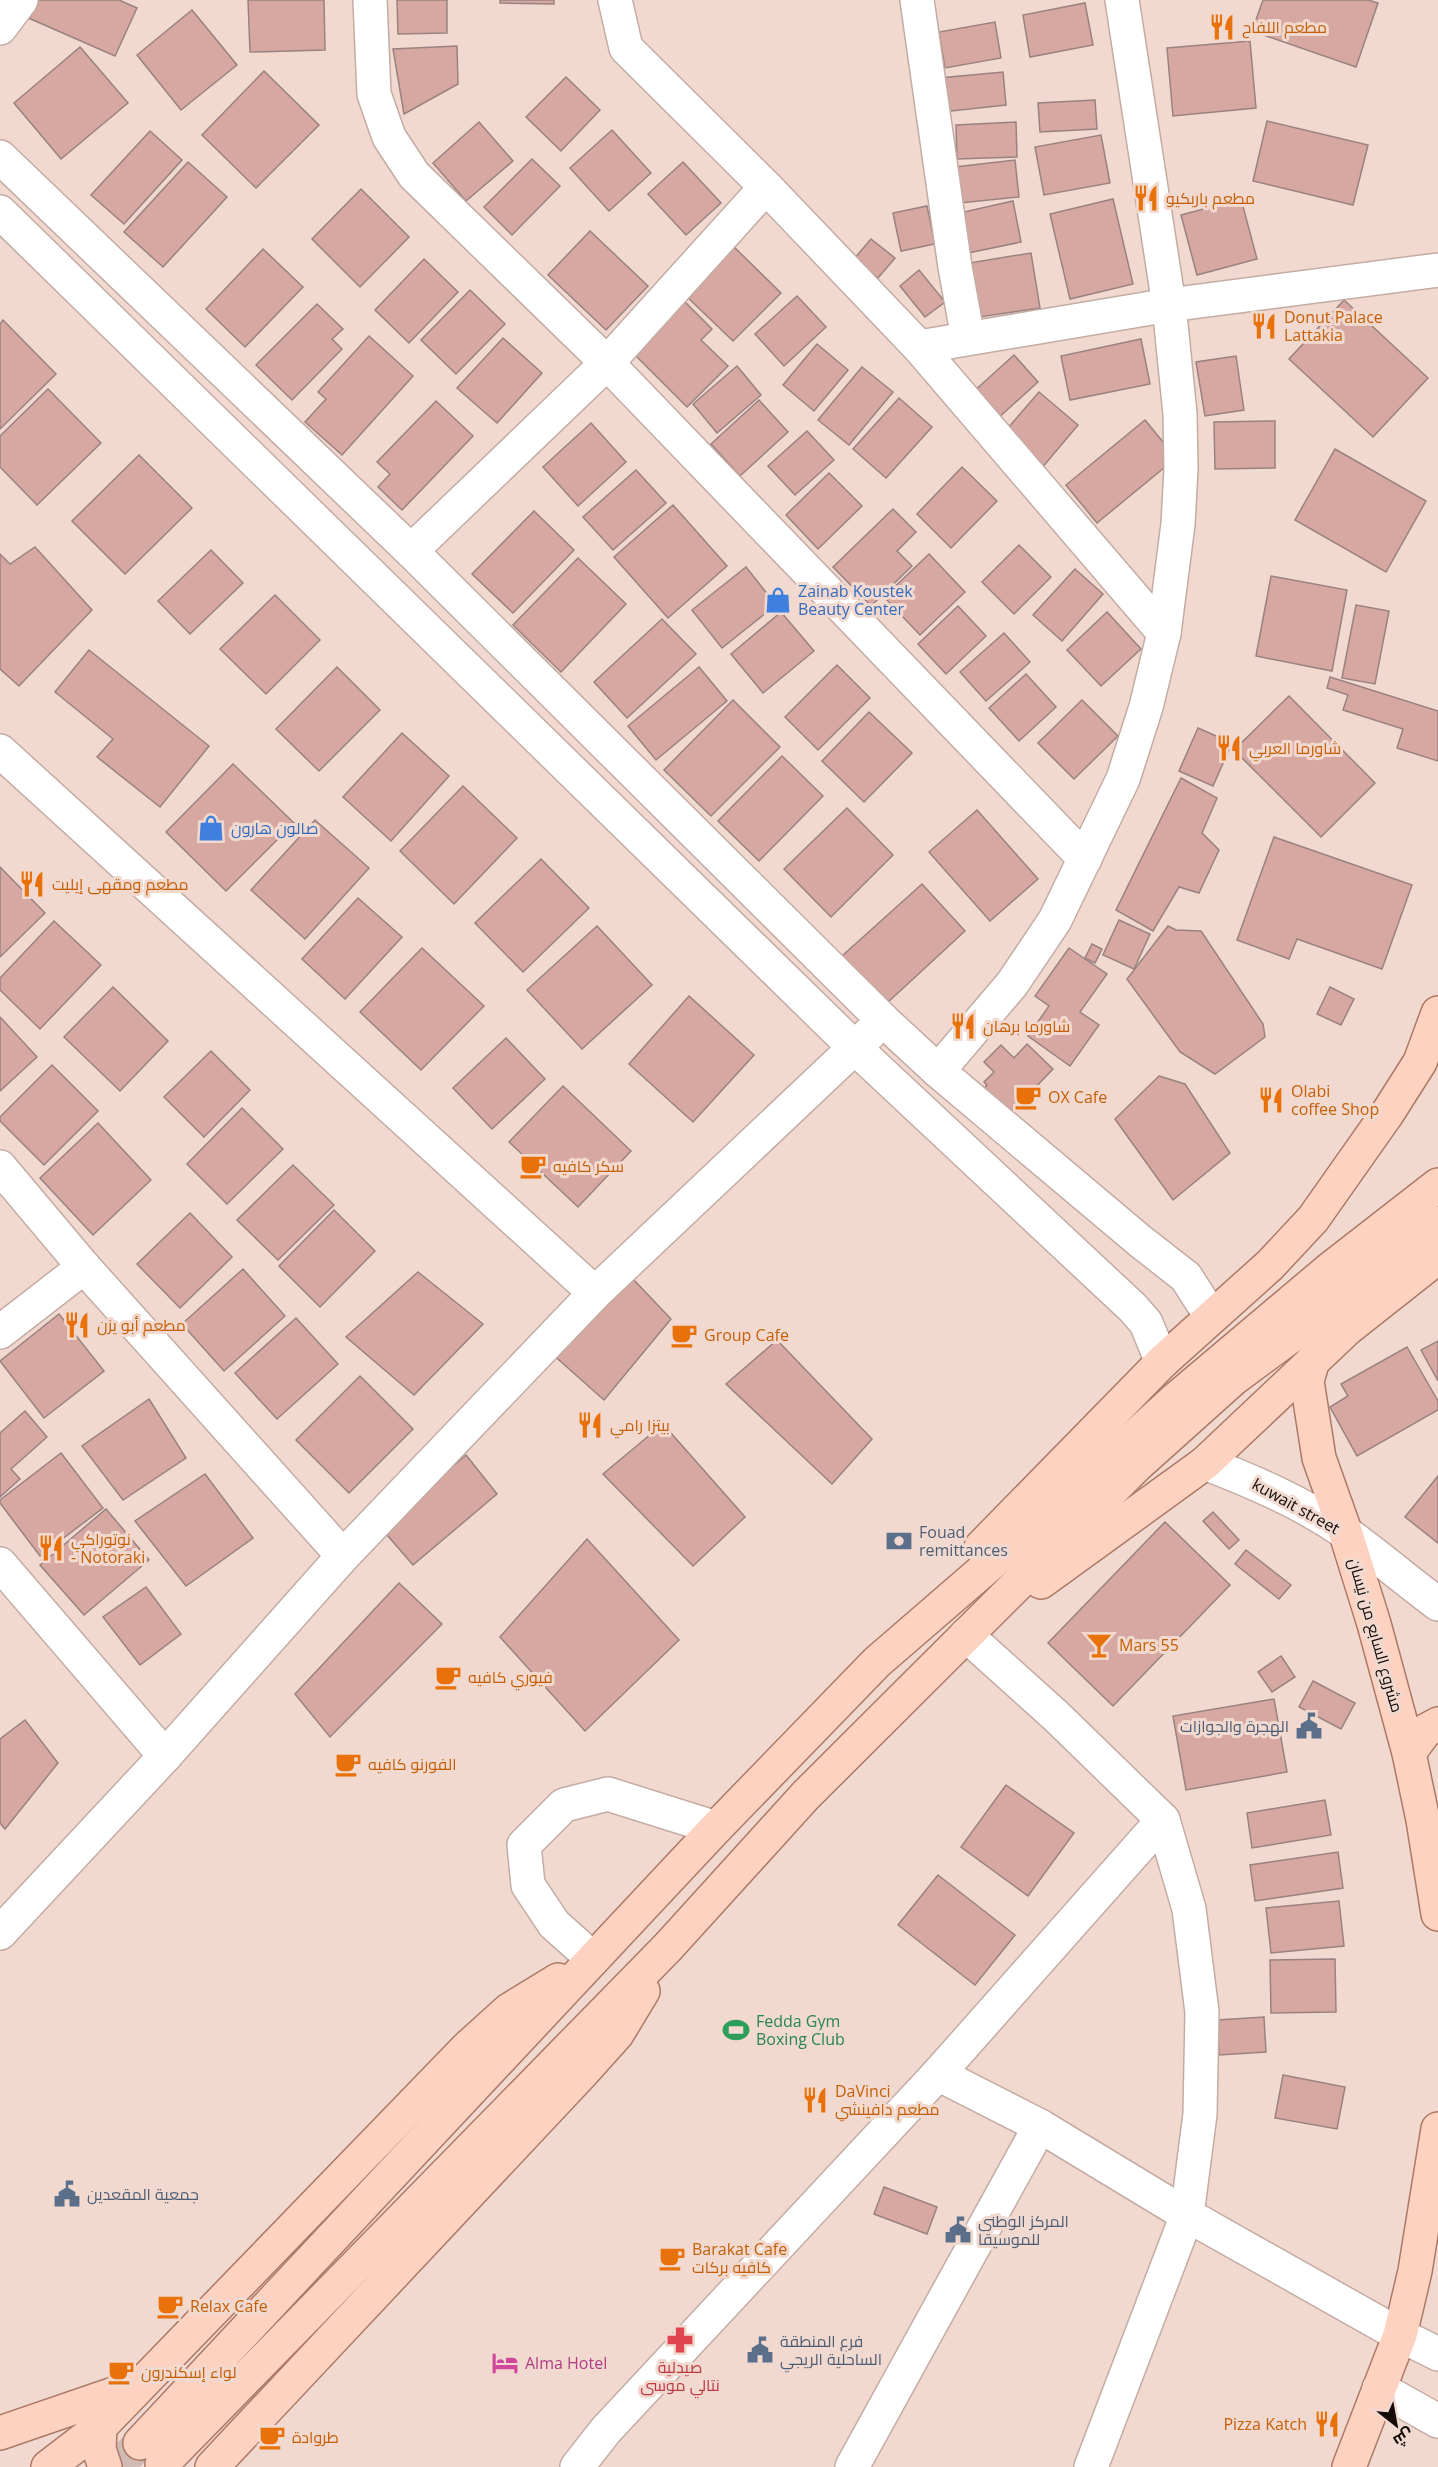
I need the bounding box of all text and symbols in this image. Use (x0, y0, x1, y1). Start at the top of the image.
restaurant icon: مطعم اللفاح (1207, 12, 1237, 42)
place label: مطعم اللفاح (1242, 16, 1327, 39)
restaurant icon: مطعم باربكيو (1131, 183, 1161, 213)
place label: مطعم باربكيو (1166, 187, 1255, 210)
place label: Donut Palace Lattakia (1284, 306, 1383, 346)
restaurant icon: Donut Palace Lattakia (1249, 311, 1279, 341)
place label: Zainab Koustek Beauty Center (798, 580, 913, 620)
shop icon: Zainab Koustek Beauty Center (763, 585, 793, 615)
restaurant icon: شاورما العربي (1214, 733, 1244, 763)
place label: شاورما العربي (1249, 737, 1341, 762)
shop icon: صالون هارون (196, 813, 226, 843)
place label: صالون هارون (231, 817, 318, 839)
restaurant icon: مطعم ومقهى إيليت (17, 869, 47, 899)
place label: مطعم ومقهى إيليت (52, 873, 188, 896)
restaurant icon: شاورما برهان (948, 1011, 978, 1041)
place label: شاورما برهان (983, 1015, 1070, 1037)
place label: Olabi coffee Shop (1291, 1080, 1379, 1120)
cafe icon: OX Cafe (1013, 1082, 1043, 1112)
restaurant icon: Olabi coffee Shop (1256, 1085, 1286, 1115)
place label: OX Cafe (1048, 1086, 1107, 1108)
cafe icon: سكر كافيه (518, 1151, 548, 1181)
place label: سكر كافيه (553, 1155, 624, 1177)
restaurant icon: مطعم أبو يزن (62, 1310, 92, 1340)
place label: مطعم أبو يزن (97, 1314, 186, 1337)
cafe icon: Group Cafe (669, 1320, 699, 1350)
place label: Group Cafe (704, 1324, 789, 1346)
restaurant icon: بيتزا رامي (575, 1410, 605, 1440)
place label: بيتزا رامي (610, 1414, 670, 1439)
street label: kuwait street (1248, 1473, 1344, 1539)
place label: Fouad remittances (919, 1521, 1008, 1561)
bank icon: Fouad remittances (884, 1526, 914, 1556)
place label: نوتوراكي - Notoraki (71, 1528, 145, 1568)
restaurant icon: نوتوراكي - Notoraki (36, 1533, 66, 1563)
street label: مشروع السابع من نيسان (1342, 1555, 1409, 1715)
bar icon: Mars 55 (1084, 1630, 1114, 1660)
place label: Mars 55 (1119, 1634, 1179, 1656)
cafe icon: فيوري كافيه (433, 1662, 463, 1692)
place label: فيوري كافيه (468, 1666, 553, 1691)
public building icon: الهجرة والجوازات (1294, 1711, 1324, 1741)
place label: الهجرة والجوازات (1180, 1715, 1289, 1737)
cafe icon: الفورنو كافيه (333, 1749, 363, 1779)
place label: الفورنو كافيه (368, 1753, 456, 1775)
place label: Fedda Gym Boxing Club (756, 2010, 845, 2050)
sports icon: Fedda Gym Boxing Club (721, 2015, 751, 2045)
place label: DaVinci مطعم دافينشي (835, 2080, 940, 2122)
restaurant icon: DaVinci مطعم دافينشي (800, 2085, 830, 2115)
public building icon: جمعية المقعدين (52, 2179, 82, 2209)
place label: جمعية المقعدين (87, 2183, 199, 2205)
place label: المركز الوطني للموسيقا (978, 2210, 1069, 2250)
public building icon: المركز الوطني للموسيقا (943, 2215, 973, 2245)
place label: Barakat Cafe كافيه بركات (692, 2238, 787, 2278)
cafe icon: Barakat Cafe كافيه بركات (657, 2243, 687, 2273)
cafe icon: Relax Cafe (155, 2291, 185, 2321)
place label: Relax Cafe (190, 2295, 268, 2317)
pharmacy icon: صيدلية نتالي موسى (665, 2325, 695, 2355)
place label: فرع المنطقة الساحلية الريجي (780, 2330, 882, 2373)
public building icon: فرع المنطقة الساحلية الريجي (745, 2335, 775, 2365)
hotel icon: Alma Hotel (490, 2348, 520, 2378)
place label: Alma Hotel (525, 2352, 607, 2374)
place label: صيدلية نتالي موسى (640, 2356, 720, 2399)
cafe icon: لواء إسكندرون (106, 2357, 136, 2387)
place label: لواء إسكندرون (141, 2361, 237, 2383)
north arrow (1366, 2395, 1426, 2455)
restaurant icon: Pizza Katch (1312, 2409, 1342, 2439)
place label: Pizza Katch (1223, 2413, 1307, 2435)
cafe icon: طروادة (257, 2422, 287, 2452)
text: ش (1389, 2423, 1418, 2453)
place label: طروادة (292, 2426, 339, 2448)

